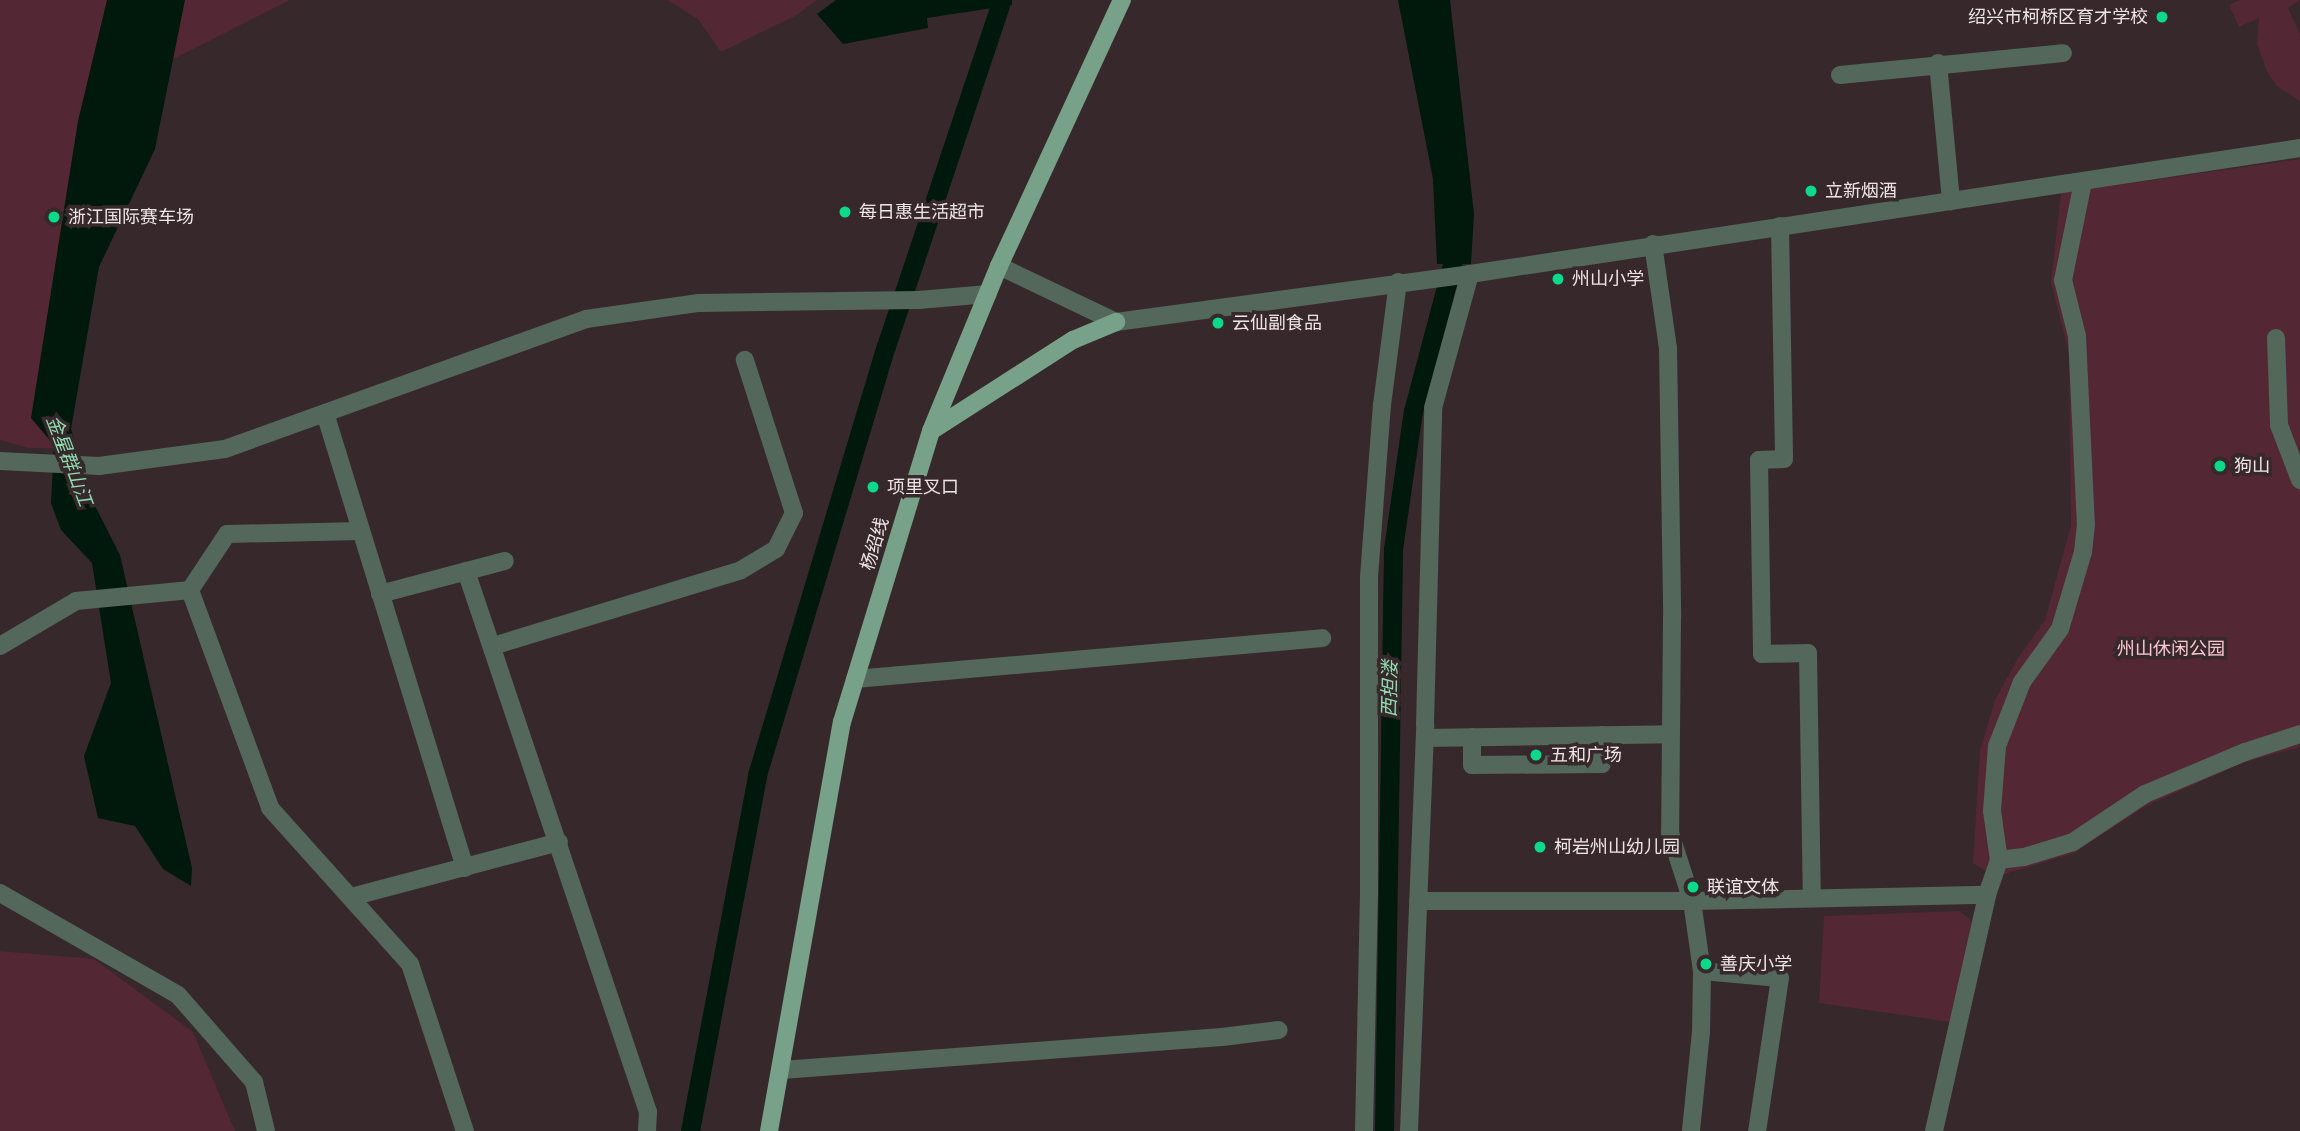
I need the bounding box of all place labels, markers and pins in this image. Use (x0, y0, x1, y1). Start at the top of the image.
place label: 绍兴市柯桥区育才学校 (1968, 6, 2148, 28)
marker: 绍兴市柯桥区育才学校 (2154, 9, 2170, 25)
place label: 立新烟酒 (1825, 180, 1897, 202)
marker: 立新烟酒 (1803, 183, 1819, 199)
place label: 每日惠生活超市 (859, 201, 985, 223)
marker: 每日惠生活超市 (837, 204, 853, 220)
place label: 浙江国际赛车场 (68, 206, 194, 228)
marker: 浙江国际赛车场 (46, 209, 62, 225)
place label: 州山小学 (1572, 268, 1644, 290)
marker: 州山小学 (1550, 271, 1566, 287)
place label: 云仙副食品 (1232, 312, 1322, 334)
marker: 云仙副食品 (1210, 315, 1226, 331)
place label: 狗山 (2234, 455, 2270, 477)
marker: 狗山 (2212, 458, 2228, 474)
place label: 项里叉口 (887, 476, 959, 498)
marker: 项里叉口 (865, 479, 881, 495)
place label: 五和广场 (1550, 744, 1622, 766)
marker: 五和广场 (1528, 747, 1544, 763)
place label: 柯岩州山幼儿园 (1554, 836, 1680, 858)
marker: 柯岩州山幼儿园 (1532, 839, 1548, 855)
place label: 联谊文体 (1707, 876, 1779, 898)
marker: 联谊文体 (1685, 879, 1701, 895)
place label: 善庆小学 (1720, 953, 1792, 975)
marker: 善庆小学 (1698, 956, 1714, 972)

